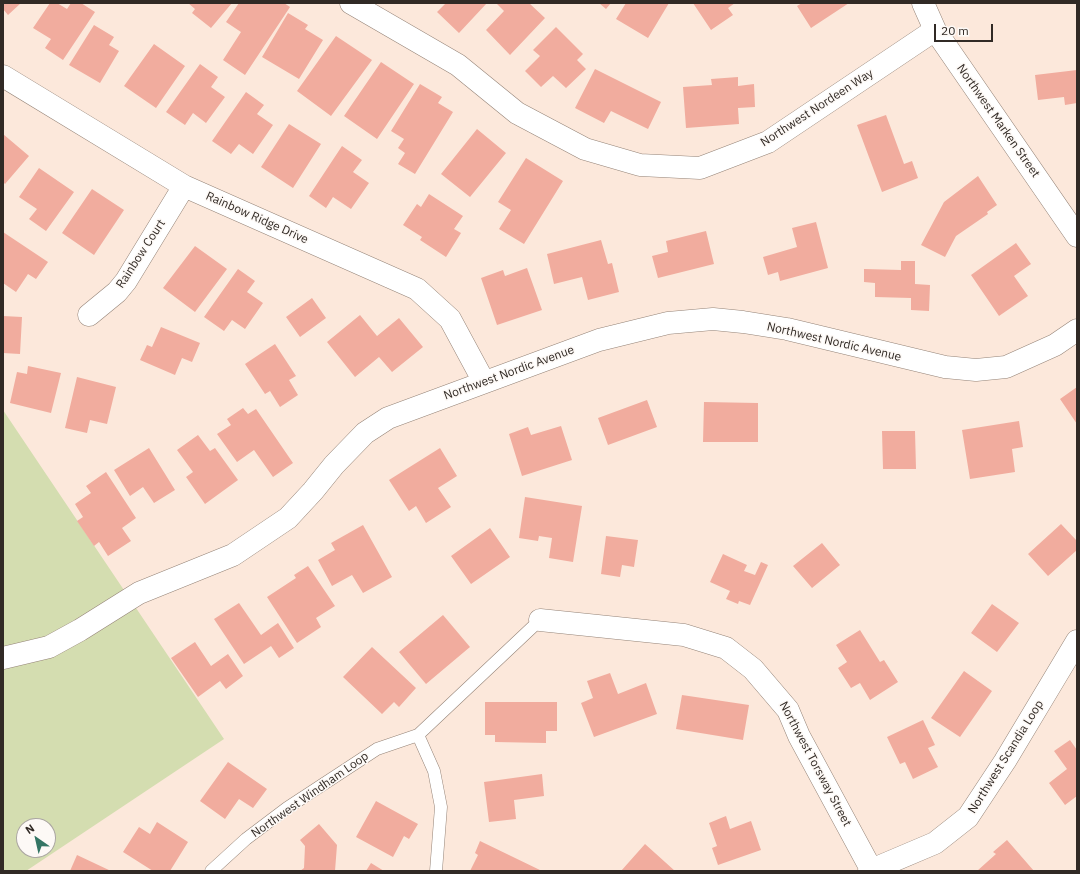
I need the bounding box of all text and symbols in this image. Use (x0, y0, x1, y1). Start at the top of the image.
scale bar (936, 16, 995, 42)
text: 20 m (941, 23, 969, 38)
street label: Northwest Marken Street (953, 62, 1043, 180)
street label: Northwest Nordeen Way (758, 66, 876, 150)
street label: Rainbow Ridge Drive (204, 189, 310, 247)
street label: Rainbow Court (113, 217, 169, 291)
street label: Northwest Nordic Avenue (765, 320, 903, 364)
street label: Northwest Nordic Avenue (442, 343, 576, 403)
street label: Northwest Scandia Loop (965, 698, 1047, 816)
street label: Northwest Torsway Street (776, 699, 854, 829)
street label: Northwest Windham Loop (249, 749, 371, 841)
north arrow (16, 818, 56, 858)
text: N (23, 821, 37, 837)

